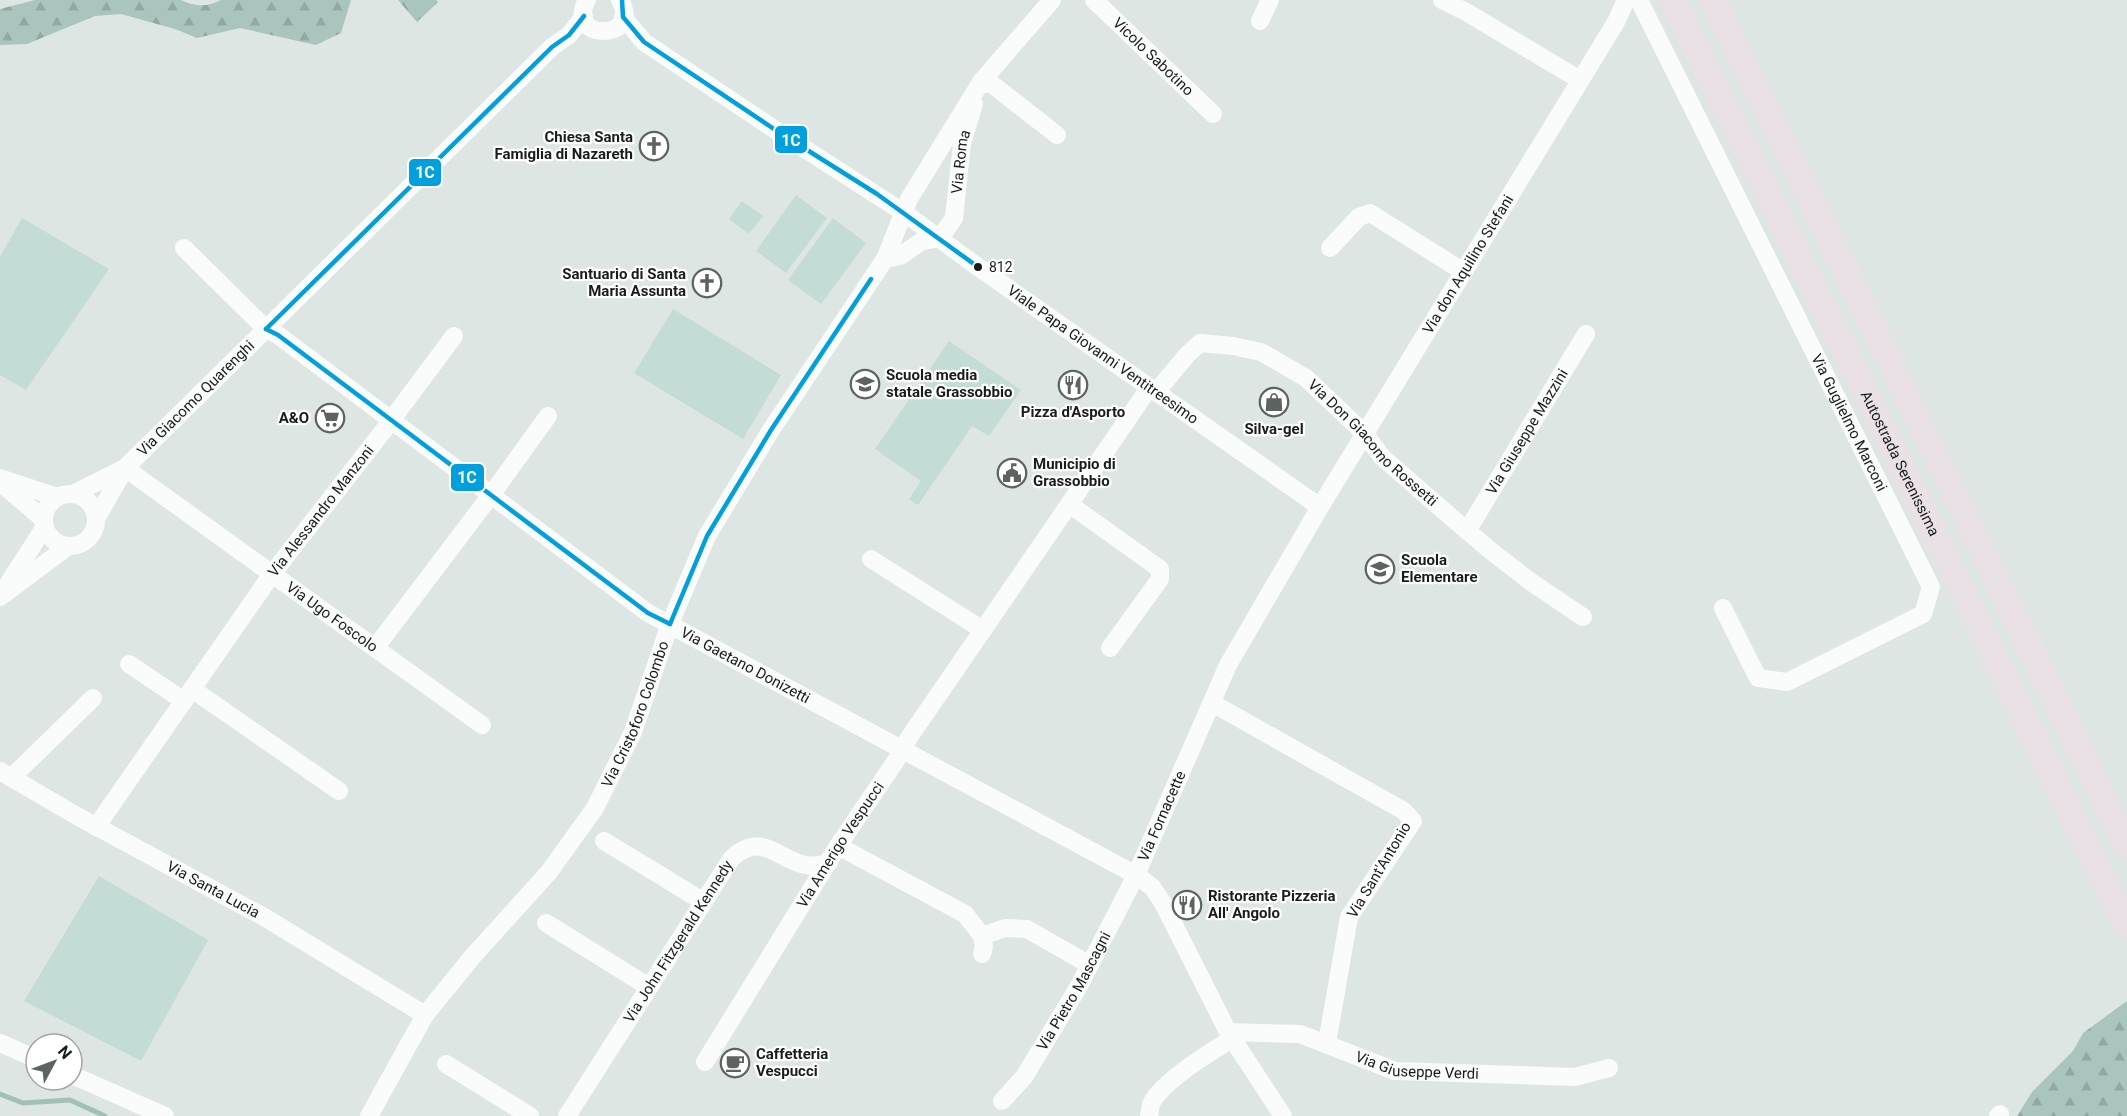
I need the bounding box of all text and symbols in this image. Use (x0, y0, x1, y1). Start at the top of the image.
street label: Vicolo Sabotino (1109, 14, 1197, 100)
line badge: 1C (774, 125, 808, 154)
place label: Chiesa Santa Famiglia di Nazareth (494, 128, 633, 163)
street label: Via Roma (948, 128, 975, 195)
church icon: Chiesa Santa Famiglia di Nazareth (638, 130, 670, 162)
text: 1C (781, 131, 801, 150)
line badge: 1C (408, 158, 442, 187)
text: 1C (415, 163, 435, 182)
street label: Via don Aquilino Stefani (1419, 192, 1517, 337)
place label: 812 (989, 259, 1013, 275)
marker: 812 (972, 261, 984, 273)
place label: Santuario di Santa Maria Assunta (562, 265, 686, 300)
church icon: Santuario di Santa Maria Assunta (691, 267, 723, 299)
street label: Viale Papa Giovanni Ventitreesimo (1004, 281, 1202, 428)
street label: Via Giacomo Quarenghi (133, 337, 258, 460)
street label: Via Guglielmo Marconi (1808, 351, 1891, 494)
place label: Scuola media statale Grassobbio (886, 366, 1012, 401)
street label: Via Giuseppe Mazzini (1482, 366, 1572, 498)
school or university icon: Scuola media statale Grassobbio (849, 368, 881, 400)
restaurant icon: Pizza d'Asporto (1057, 369, 1089, 401)
street label: Via Don Giacomo Rossetti (1304, 376, 1441, 510)
shop icon: Silva-gel (1258, 386, 1290, 418)
street label: Autostrada Serenissima (1857, 388, 1943, 539)
supermarket icon: A&O (314, 402, 346, 434)
place label: Pizza d'Asporto (1021, 403, 1125, 421)
place label: A&O (279, 409, 309, 427)
place label: Silva-gel (1244, 420, 1304, 438)
street label: Via Alessandro Manzoni (264, 442, 378, 580)
place label: Municipio di Grassobbio (1033, 455, 1116, 490)
public building icon: Municipio di Grassobbio (996, 457, 1028, 489)
line badge: 1C (450, 463, 485, 492)
text: 1C (457, 468, 477, 487)
place label: Scuola Elementare (1401, 551, 1478, 586)
school or university icon: Scuola Elementare (1364, 553, 1396, 585)
street label: Via Ugo Foscolo (283, 578, 381, 656)
street label: Via Gaetano Donizetti (678, 623, 813, 707)
street label: Via Cristoforo Colombo (598, 639, 673, 790)
street label: Via Fornacette (1134, 768, 1190, 864)
street label: Via Amerigo Vespucci (793, 778, 888, 911)
street label: Via Sant'Antonio (1343, 819, 1415, 921)
street label: Via Santa Lucia (164, 857, 263, 922)
street label: Via John Fitzgerald Kennedy (620, 857, 737, 1026)
place label: Ristorante Pizzeria All' Angolo (1208, 887, 1336, 922)
restaurant icon: Ristorante Pizzeria All' Angolo (1171, 889, 1203, 921)
street label: Via Pietro Mascagni (1033, 928, 1114, 1054)
north arrow (24, 1032, 84, 1092)
text: N (54, 1042, 76, 1063)
place label: Caffetteria Vespucci (756, 1045, 828, 1080)
cafe icon: Caffetteria Vespucci (719, 1047, 751, 1079)
street label: Via Giuseppe Verdi (1353, 1047, 1479, 1083)

